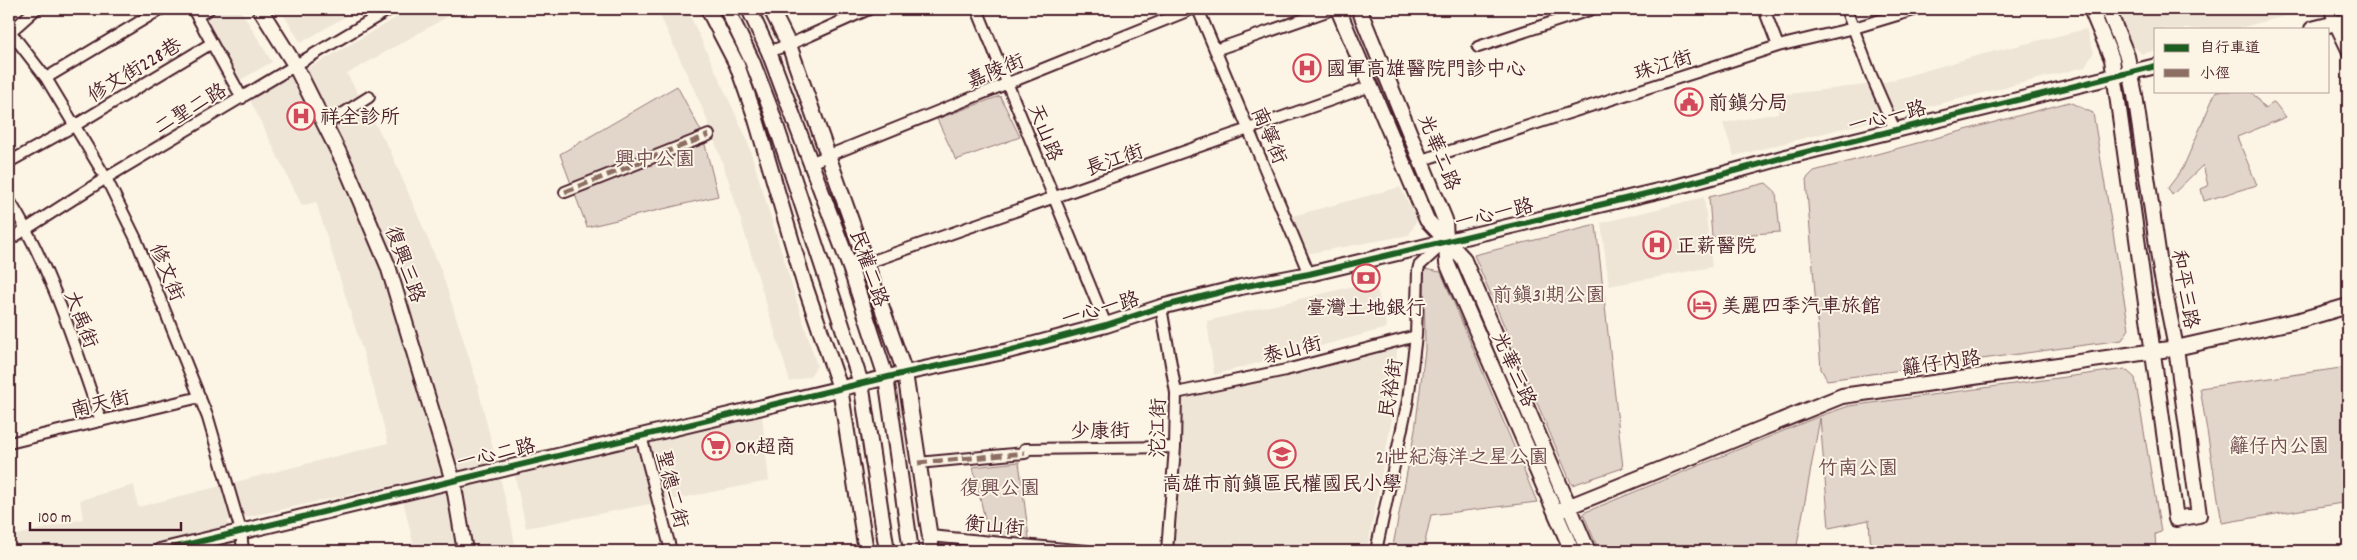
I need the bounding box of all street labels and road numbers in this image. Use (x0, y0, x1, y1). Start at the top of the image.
street label: 修文街228巷 (83, 32, 189, 111)
street label: 珠江街 (1631, 45, 1697, 89)
street label: 嘉陵街 (963, 49, 1029, 97)
street label: 二聖二路 (150, 77, 234, 143)
street label: 一心一路 (1846, 95, 1931, 142)
street label: 天山路 (1019, 100, 1068, 167)
street label: 南寧街 (1243, 103, 1292, 169)
street label: 光華二路 (1409, 111, 1466, 196)
street label: 長江街 (1082, 139, 1148, 185)
street label: 一心一路 (1453, 193, 1538, 239)
street label: 復興三路 (376, 223, 430, 308)
street label: 民權二路 (841, 227, 894, 312)
street label: 修文街 (141, 240, 189, 306)
street label: 和平三路 (2162, 248, 2204, 332)
street label: 一心一路 (1059, 286, 1144, 335)
street label: 大禹街 (55, 287, 103, 353)
street label: 光華三路 (1483, 328, 1542, 413)
street label: 泰山街 (1260, 331, 1325, 373)
street label: 籬仔內路 (1900, 345, 1984, 384)
street label: 民裕街 (1374, 357, 1411, 420)
street label: 南天街 (68, 385, 133, 427)
street label: 沱江街 (1145, 398, 1175, 458)
street label: 少康街 (1070, 418, 1130, 448)
street label: 一心二路 (455, 433, 540, 479)
street label: 聖德二街 (647, 448, 693, 532)
street label: 衡山街 (964, 511, 1026, 545)

